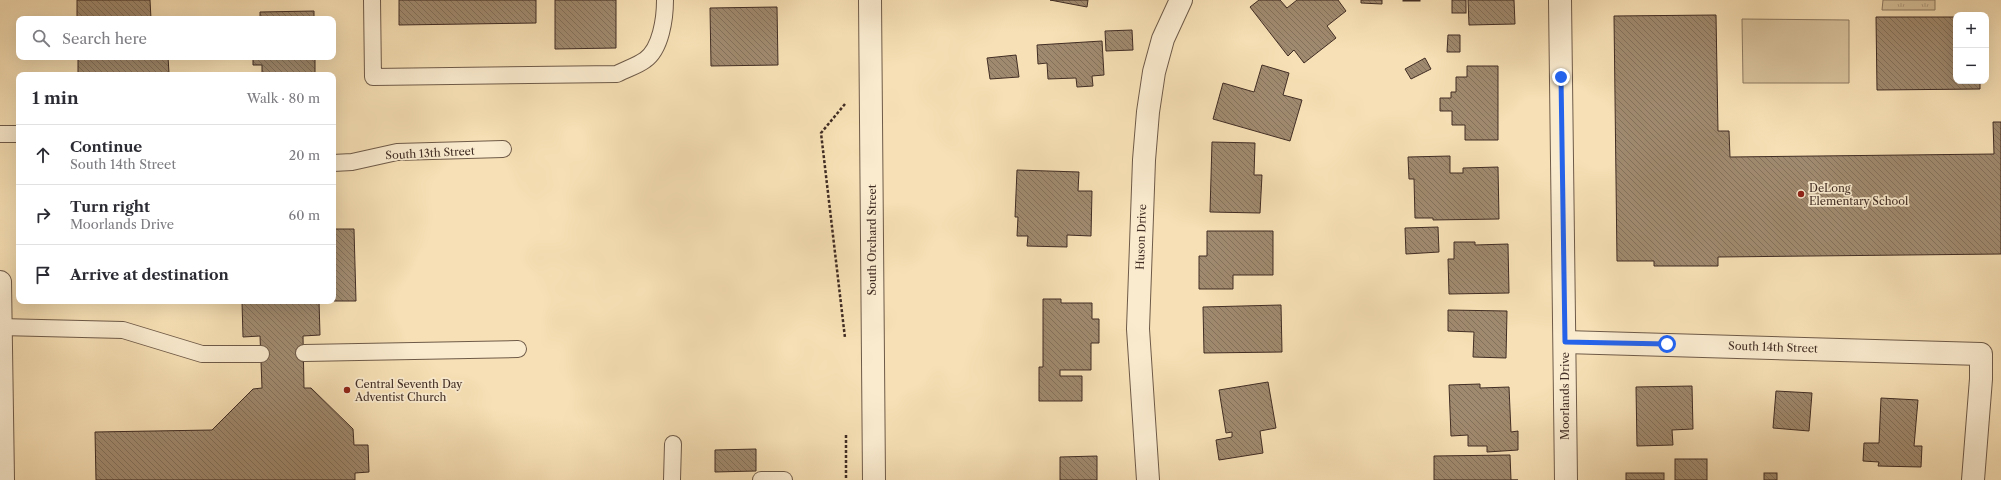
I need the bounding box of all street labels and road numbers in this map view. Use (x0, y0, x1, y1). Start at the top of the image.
street label: South 13th Street (385, 144, 475, 162)
street label: South Orchard Street (865, 184, 879, 296)
street label: Huson Drive (1133, 204, 1149, 270)
street label: South 14th Street (1728, 338, 1818, 356)
street label: Moorlands Drive (1558, 352, 1572, 440)

